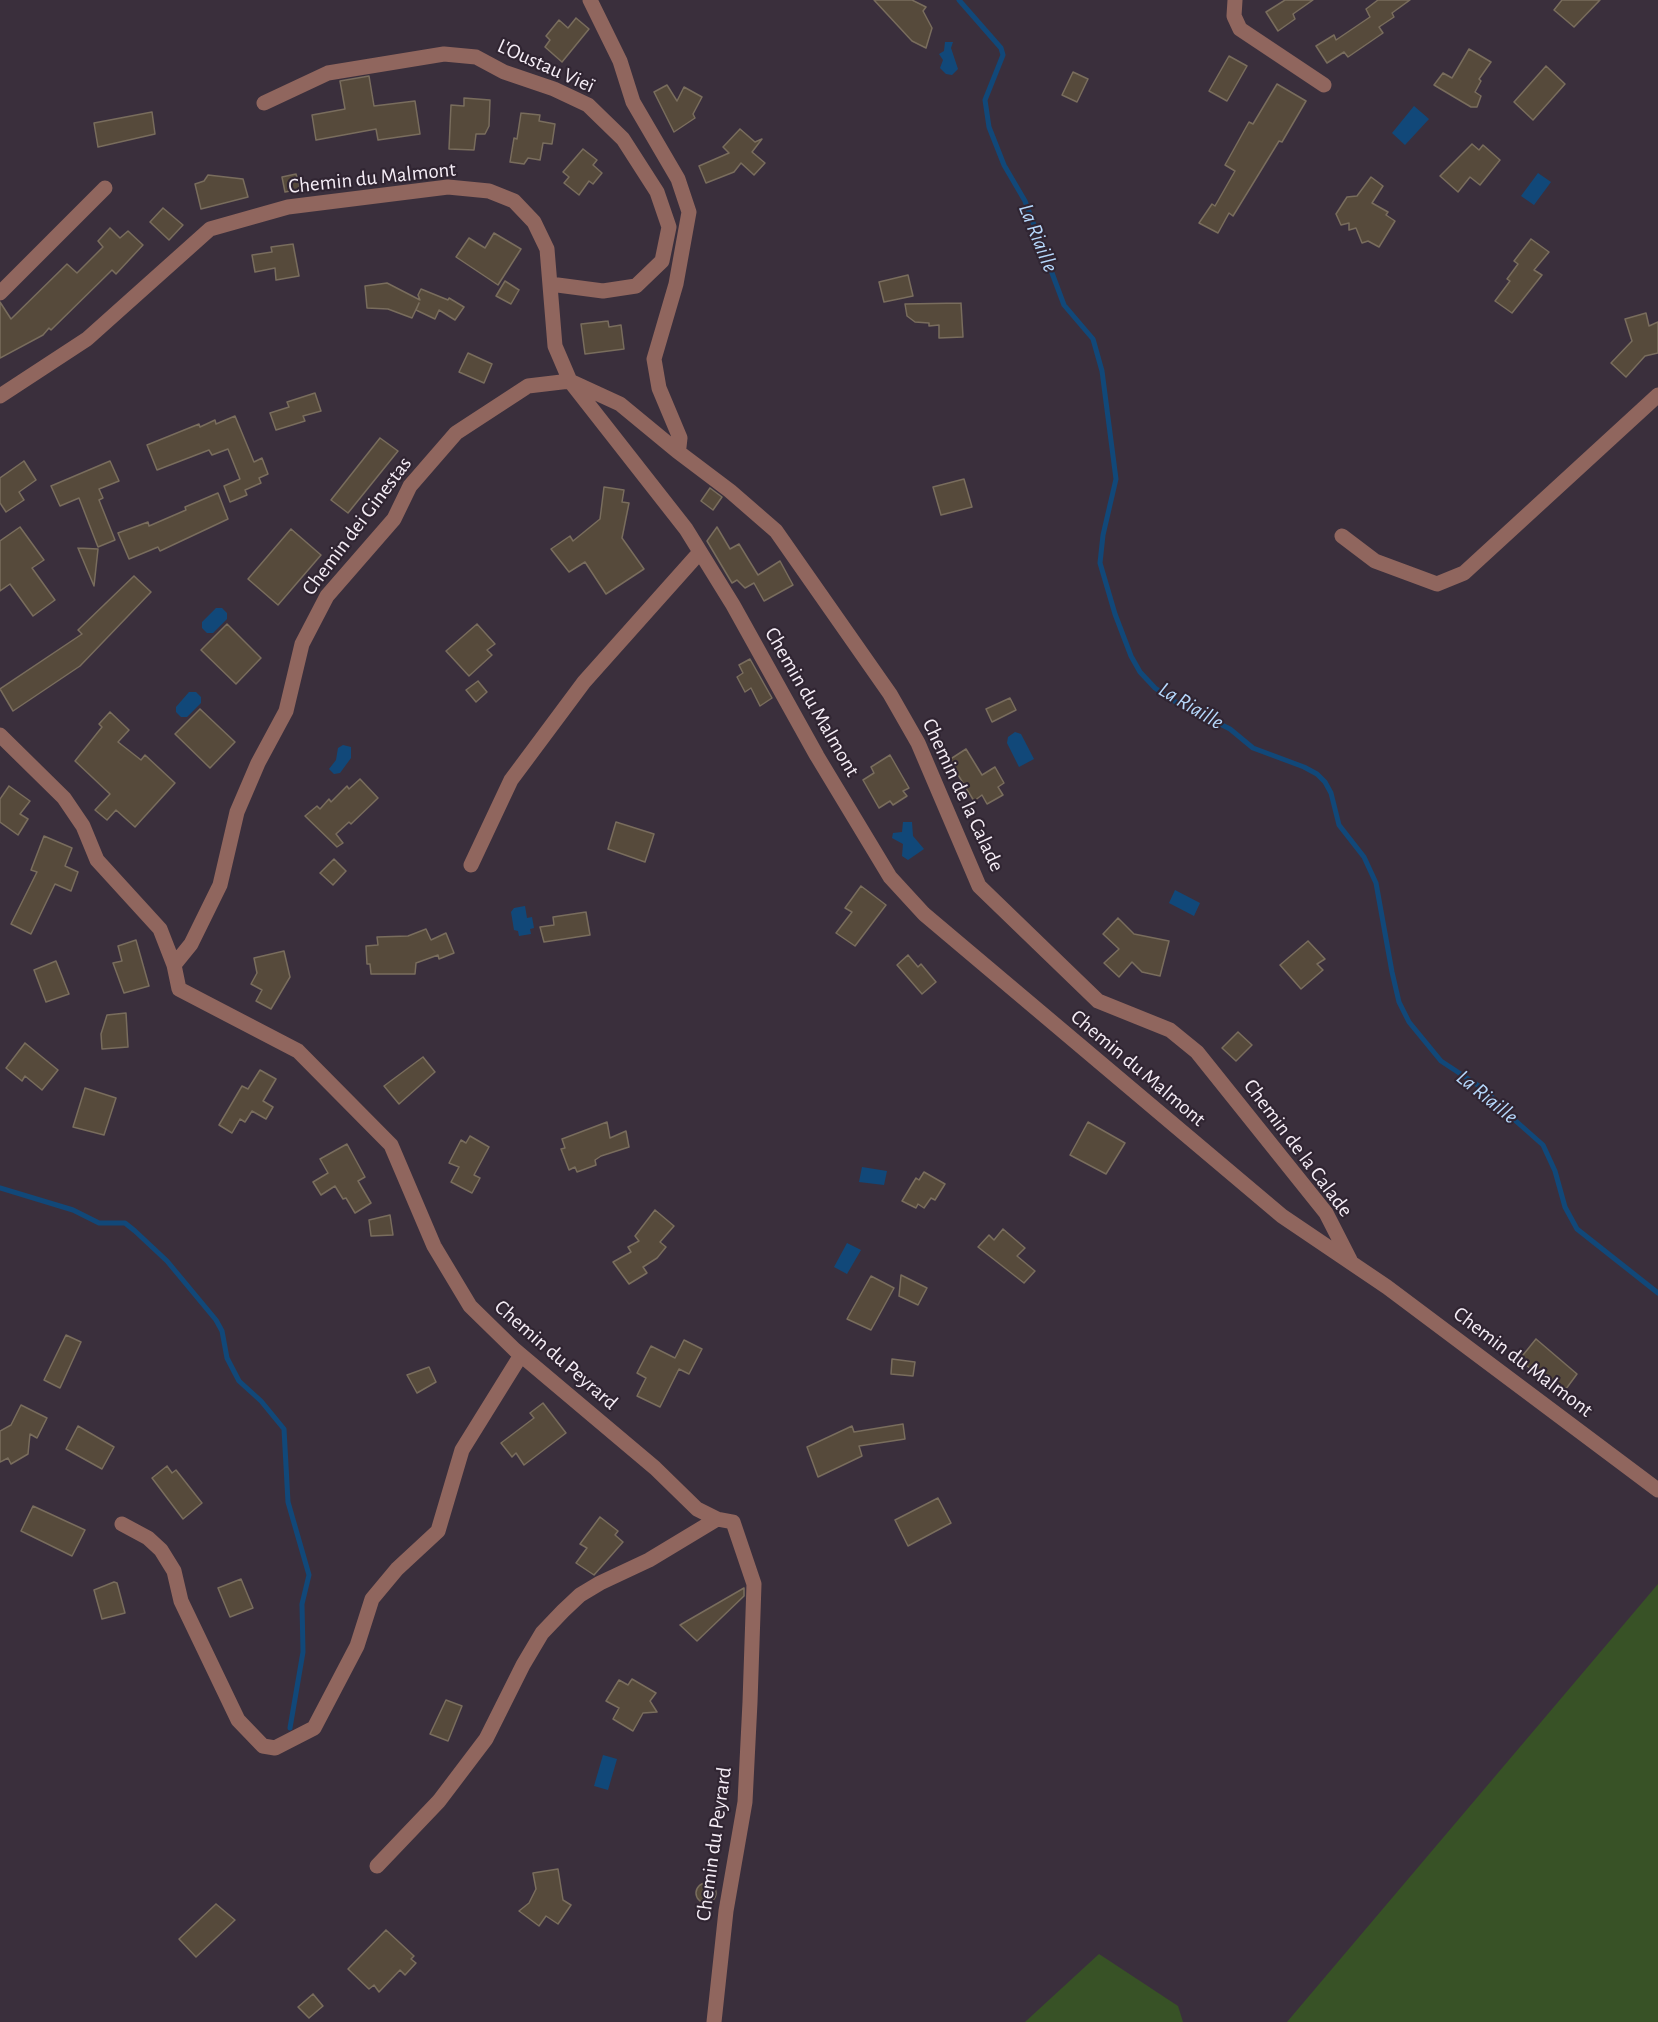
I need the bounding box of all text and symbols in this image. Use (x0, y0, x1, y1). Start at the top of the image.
street label: L'Oustau Vieï (493, 33, 599, 99)
street label: Chemin du Malmont (287, 157, 457, 199)
water label: La Riaille (1012, 200, 1064, 276)
street label: Chemin dei Ginestas (297, 452, 417, 600)
street label: Chemin du Malmont (759, 623, 865, 781)
water label: La Riaille (1154, 676, 1228, 736)
street label: Chemin de la Calade (916, 714, 1010, 876)
street label: Chemin du Malmont (1065, 1004, 1211, 1132)
water label: La Riaille (1451, 1064, 1523, 1130)
street label: Chemin de la Calade (1238, 1074, 1358, 1222)
street label: Chemin du Peyrard (489, 1295, 623, 1415)
street label: Chemin du Malmont (1448, 1301, 1598, 1423)
street label: Chemin du Peyrard (691, 1765, 737, 1923)

